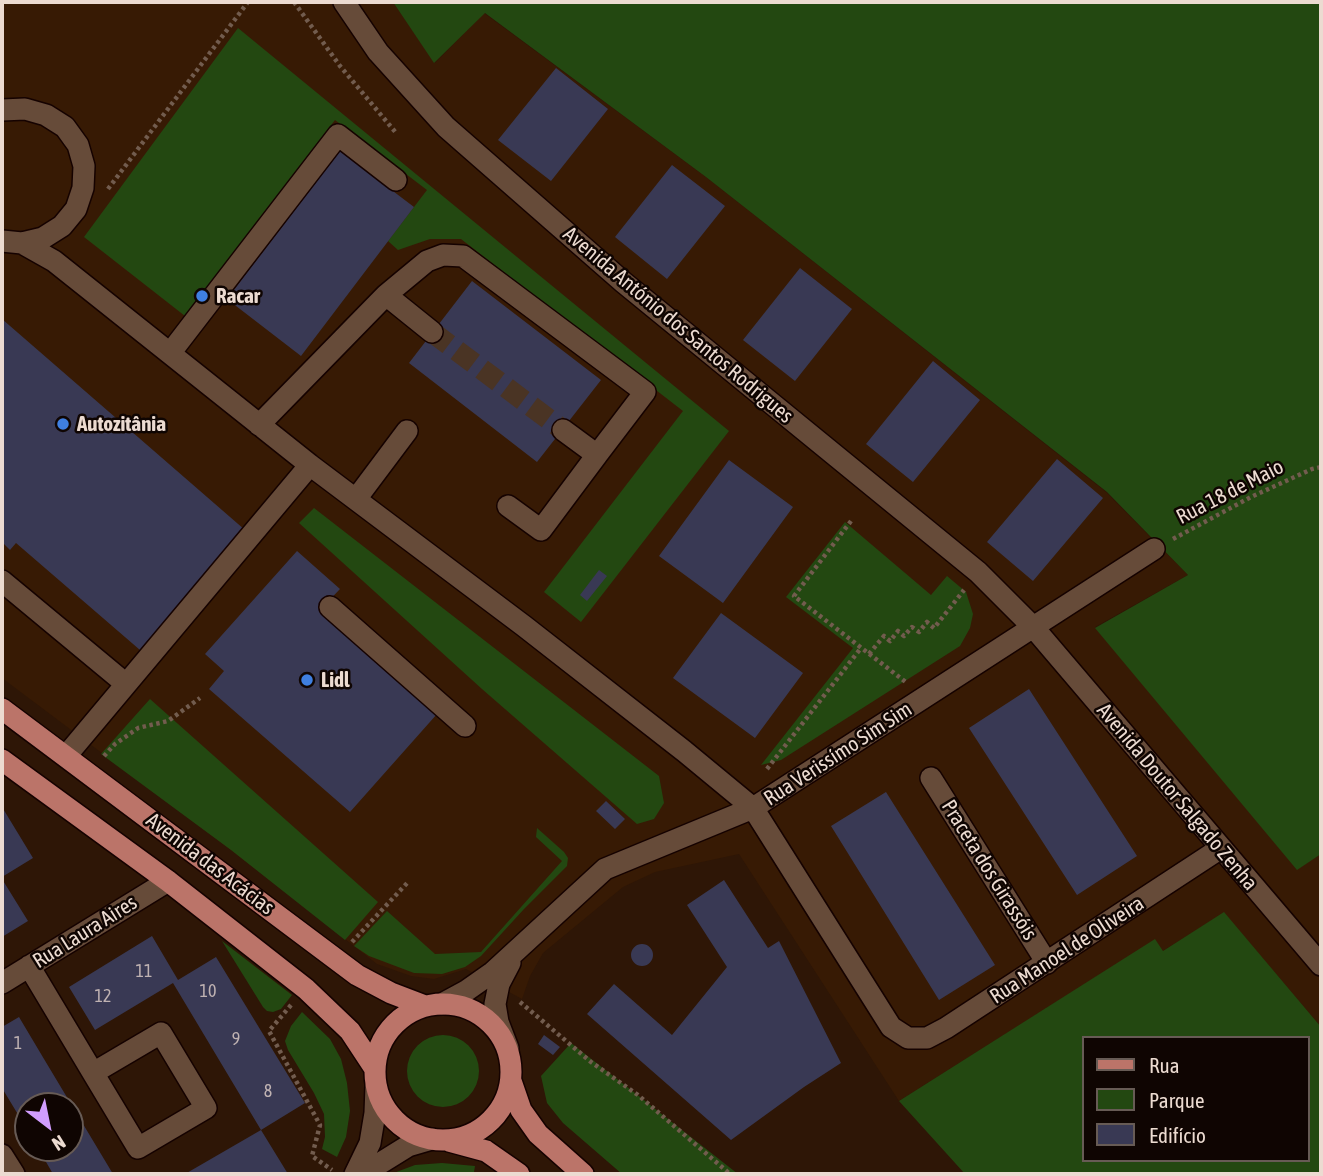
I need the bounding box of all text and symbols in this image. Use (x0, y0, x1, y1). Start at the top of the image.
street label: Avenida António dos Santos Rodrigues (558, 221, 798, 429)
place label: Racar (216, 283, 260, 309)
marker: Racar (194, 288, 210, 304)
place label: Autozitânia (77, 411, 166, 437)
marker: Autozitânia (55, 416, 71, 432)
street label: Rua 18 de Maio (1172, 454, 1288, 530)
place label: Lidl (321, 667, 349, 693)
marker: Lidl (299, 672, 315, 688)
street label: Rua Verissímo Sim Sim (759, 697, 917, 811)
street label: Avenida Doutor Salgado Zenha (1091, 698, 1263, 896)
street label: Praceta dos Girassóis (936, 795, 1042, 945)
street label: Avenida das Acácias (141, 808, 279, 920)
street label: Rua Laura Aires (28, 890, 142, 974)
street label: Rua Manoel de Oliveira (985, 891, 1149, 1009)
house number: 11 (136, 960, 152, 982)
house number: 10 (200, 980, 216, 1002)
house number: 12 (95, 985, 111, 1007)
house number: 9 (232, 1028, 240, 1050)
house number: 1 (14, 1032, 22, 1054)
legend (1082, 1036, 1309, 1162)
text: Rua (1149, 1053, 1179, 1077)
house number: 8 (264, 1080, 272, 1102)
text: Parque (1149, 1088, 1204, 1112)
north arrow (14, 1092, 84, 1162)
text: Edifício (1149, 1123, 1206, 1147)
text: N (48, 1131, 70, 1155)

